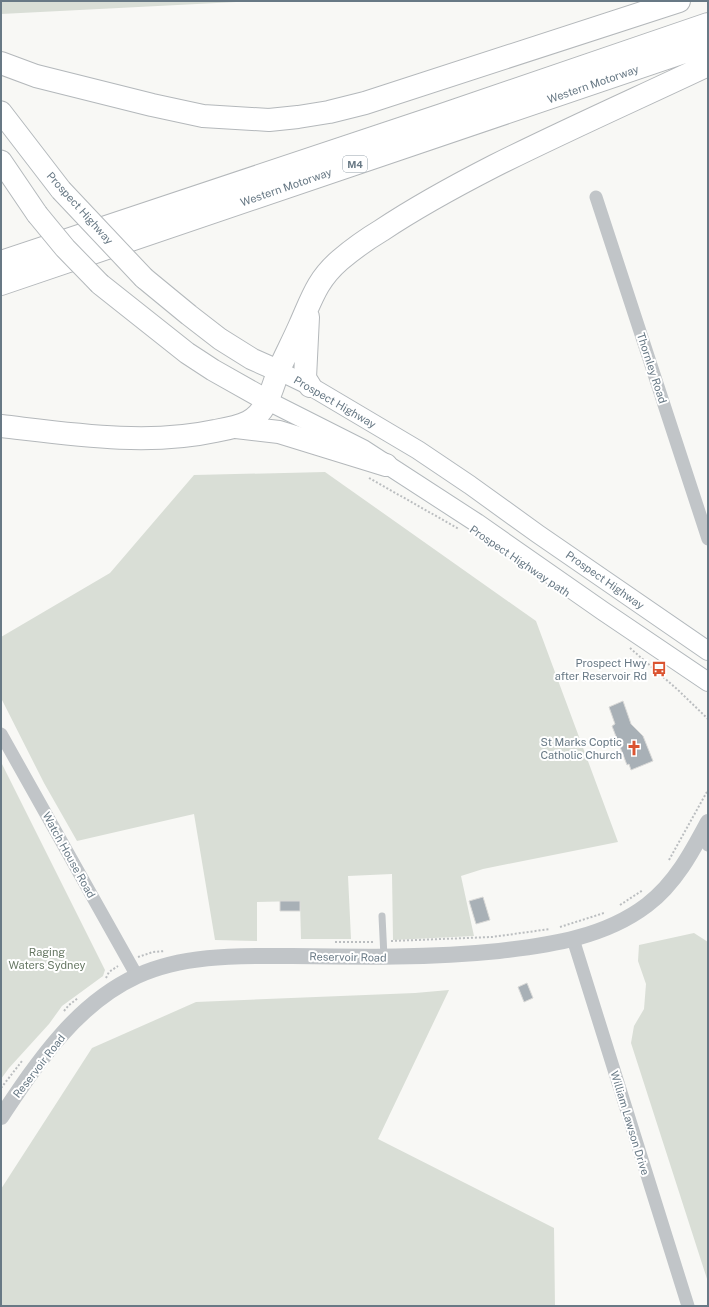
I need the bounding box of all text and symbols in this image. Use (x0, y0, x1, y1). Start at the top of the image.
street label: Western Motorway (546, 63, 640, 105)
road number: M4 (343, 156, 367, 172)
street label: Western Motorway (239, 166, 333, 208)
street label: Prospect Highway (44, 170, 116, 247)
street label: Thornley Road (635, 331, 669, 405)
street label: Prospect Highway (292, 374, 378, 430)
street label: Prospect Highway path (468, 523, 572, 599)
street label: Prospect Highway (564, 548, 647, 612)
place label: Prospect Hwy after Reservoir Rd (555, 657, 647, 682)
bus stop icon: Prospect Hwy after Reservoir Rd (650, 660, 668, 678)
place label: St Marks Coptic Catholic Church (540, 736, 622, 761)
church icon: St Marks Coptic Catholic Church (625, 739, 643, 757)
street label: Watch House Road (40, 810, 98, 900)
park label: Raging Waters Sydney (9, 946, 86, 971)
street label: Reservoir Road (309, 950, 387, 964)
street label: Reservoir Road (11, 1032, 67, 1100)
street label: William Lawson Drive (608, 1069, 652, 1177)

